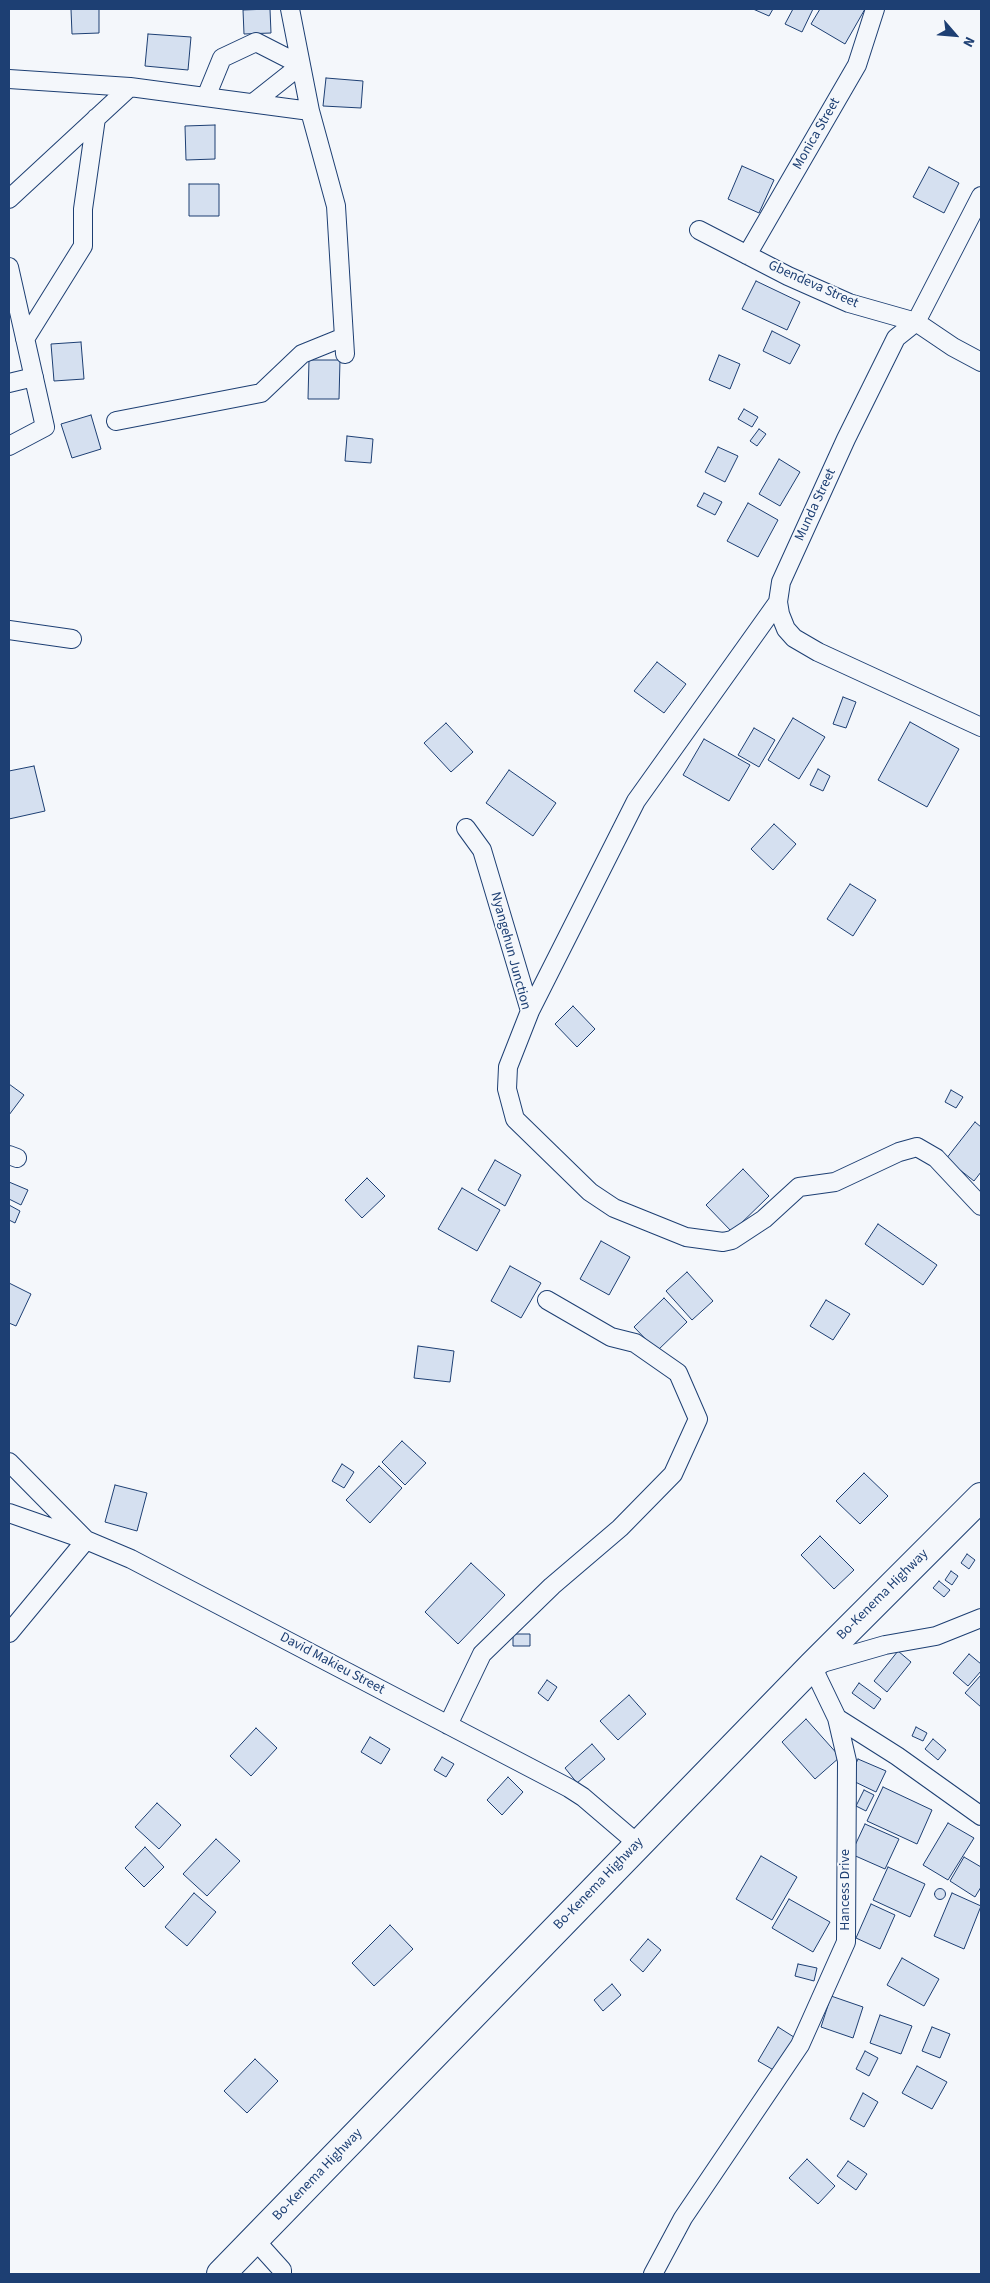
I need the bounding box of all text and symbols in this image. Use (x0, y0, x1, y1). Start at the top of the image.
north arrow (930, 10, 980, 60)
text: N (957, 33, 979, 50)
street label: Monica Street (790, 95, 844, 173)
street label: Gbendeva Street (765, 258, 861, 312)
street label: Munda Street (792, 466, 840, 544)
street label: Nyangehun Junction (486, 890, 534, 1012)
street label: Bo-Kenema Highway (834, 1546, 932, 1644)
street label: David Makieu Street (277, 1629, 387, 1699)
street label: Bo-Kenema Highway (551, 1834, 647, 1934)
street label: Hancess Drive (838, 1849, 854, 1931)
street label: Bo-Kenema Highway (270, 2125, 366, 2225)

